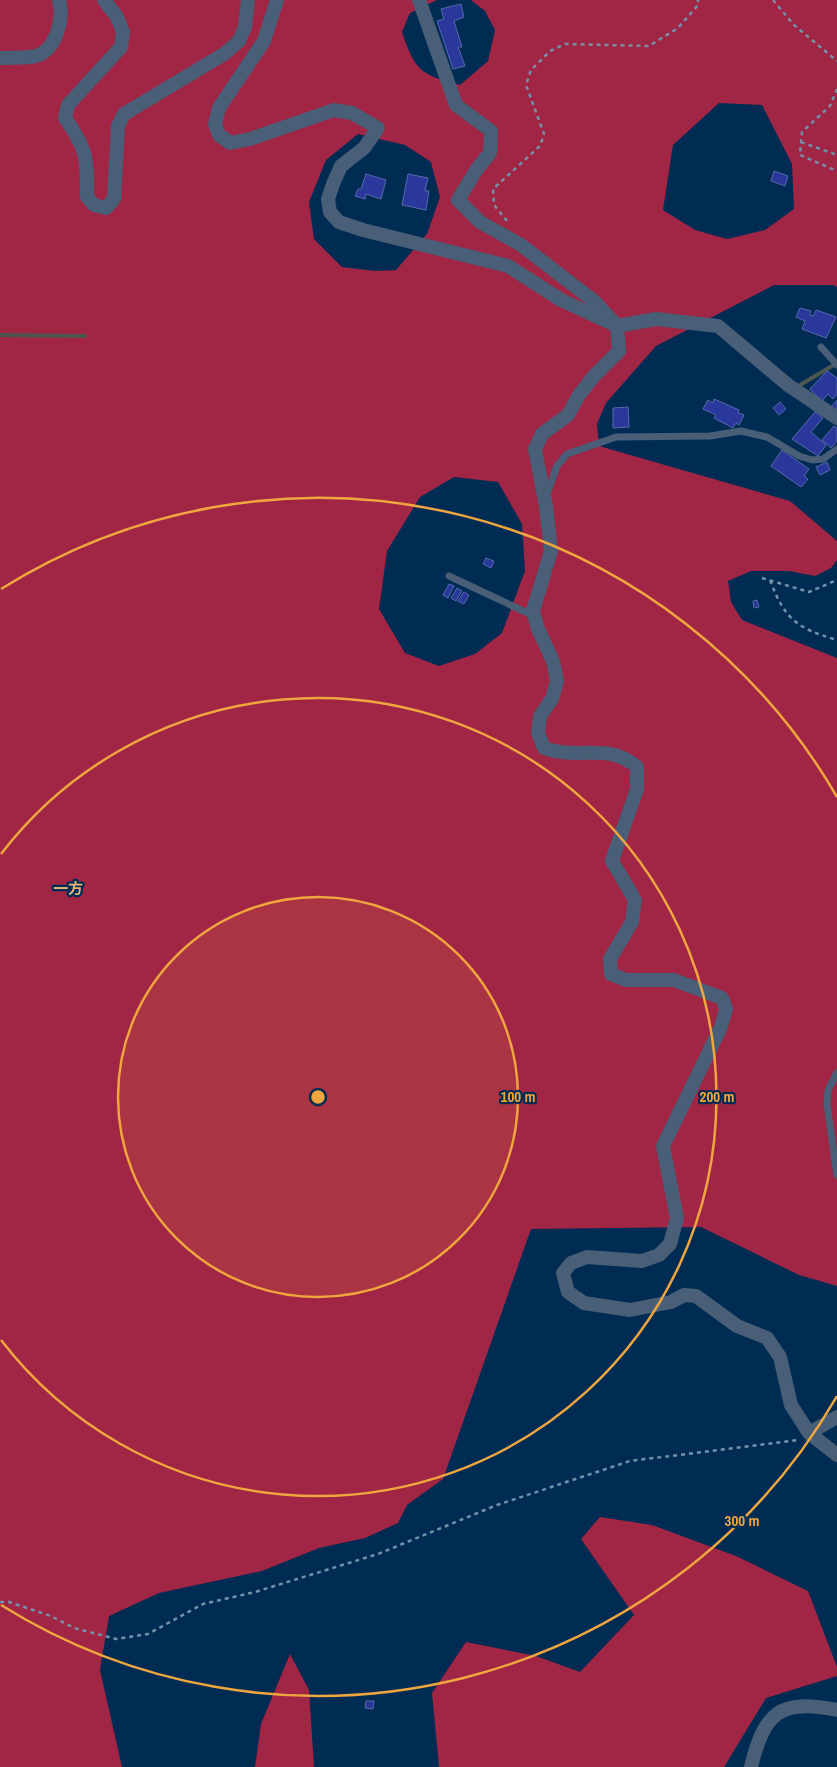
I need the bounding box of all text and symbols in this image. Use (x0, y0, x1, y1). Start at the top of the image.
district label: 一方 (53, 878, 83, 899)
text: 100 m (501, 1086, 535, 1107)
text: 200 m (700, 1086, 734, 1107)
centre of rings (309, 1088, 327, 1106)
text: 300 m (725, 1510, 759, 1531)

